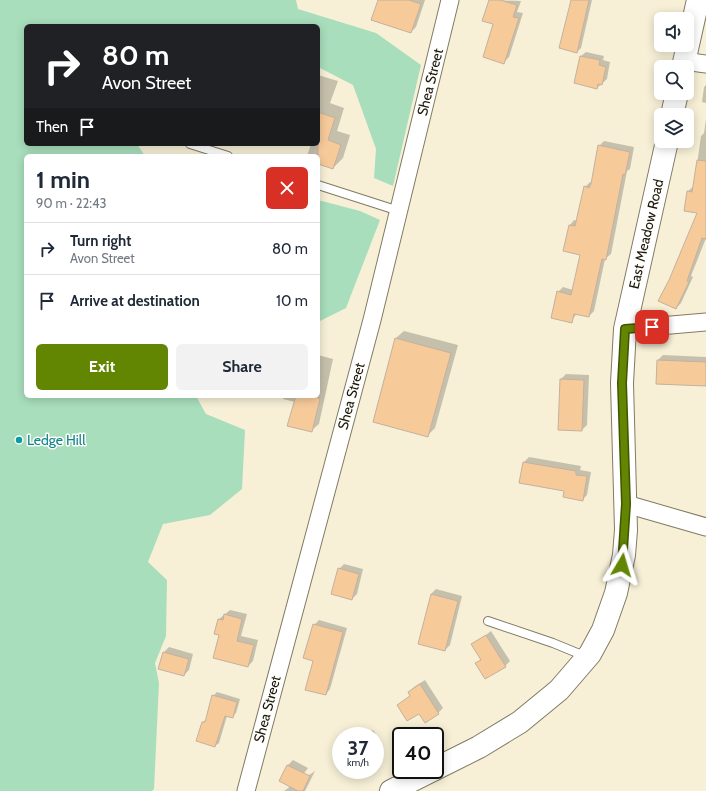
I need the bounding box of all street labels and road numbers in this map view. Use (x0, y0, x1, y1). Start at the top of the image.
street label: Shea Street (413, 46, 447, 118)
street label: East Meadow Road (625, 177, 667, 291)
street label: Shea Street (333, 360, 369, 432)
street label: Shea Street (249, 673, 285, 745)

